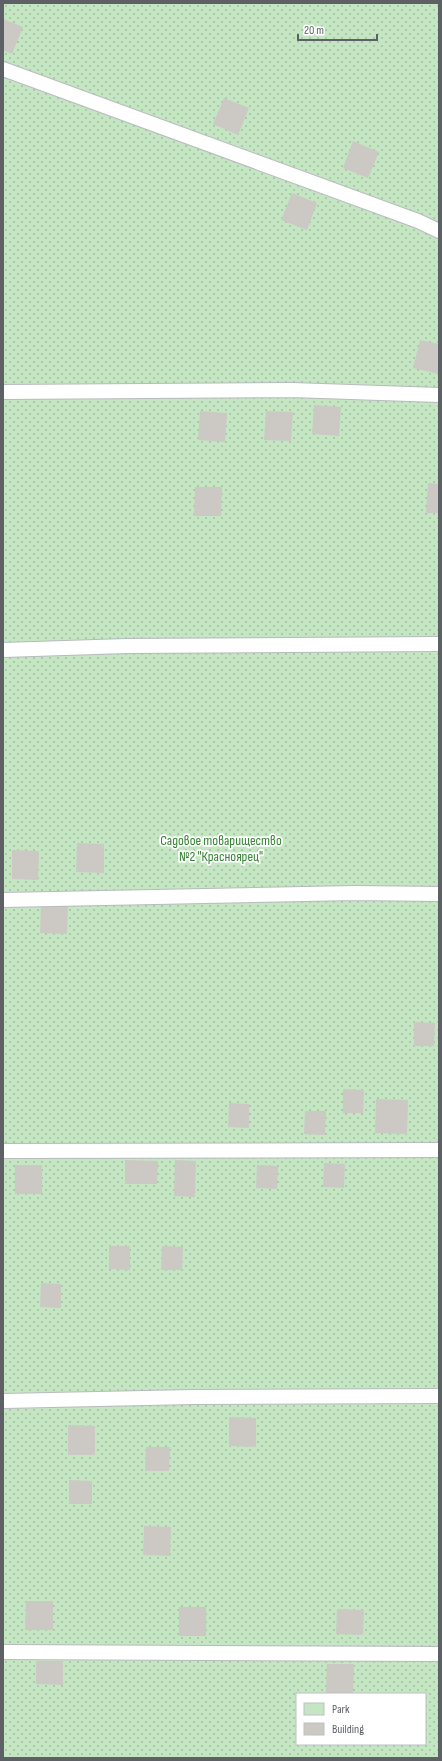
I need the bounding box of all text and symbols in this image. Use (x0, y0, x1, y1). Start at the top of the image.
scale bar (298, 16, 377, 42)
text: 20 m (304, 23, 324, 38)
park label: Садовое товарищество №2 "Красноярец" (160, 832, 282, 865)
legend (296, 1693, 426, 1745)
text: Park (332, 1702, 350, 1717)
text: Building (332, 1722, 364, 1737)

